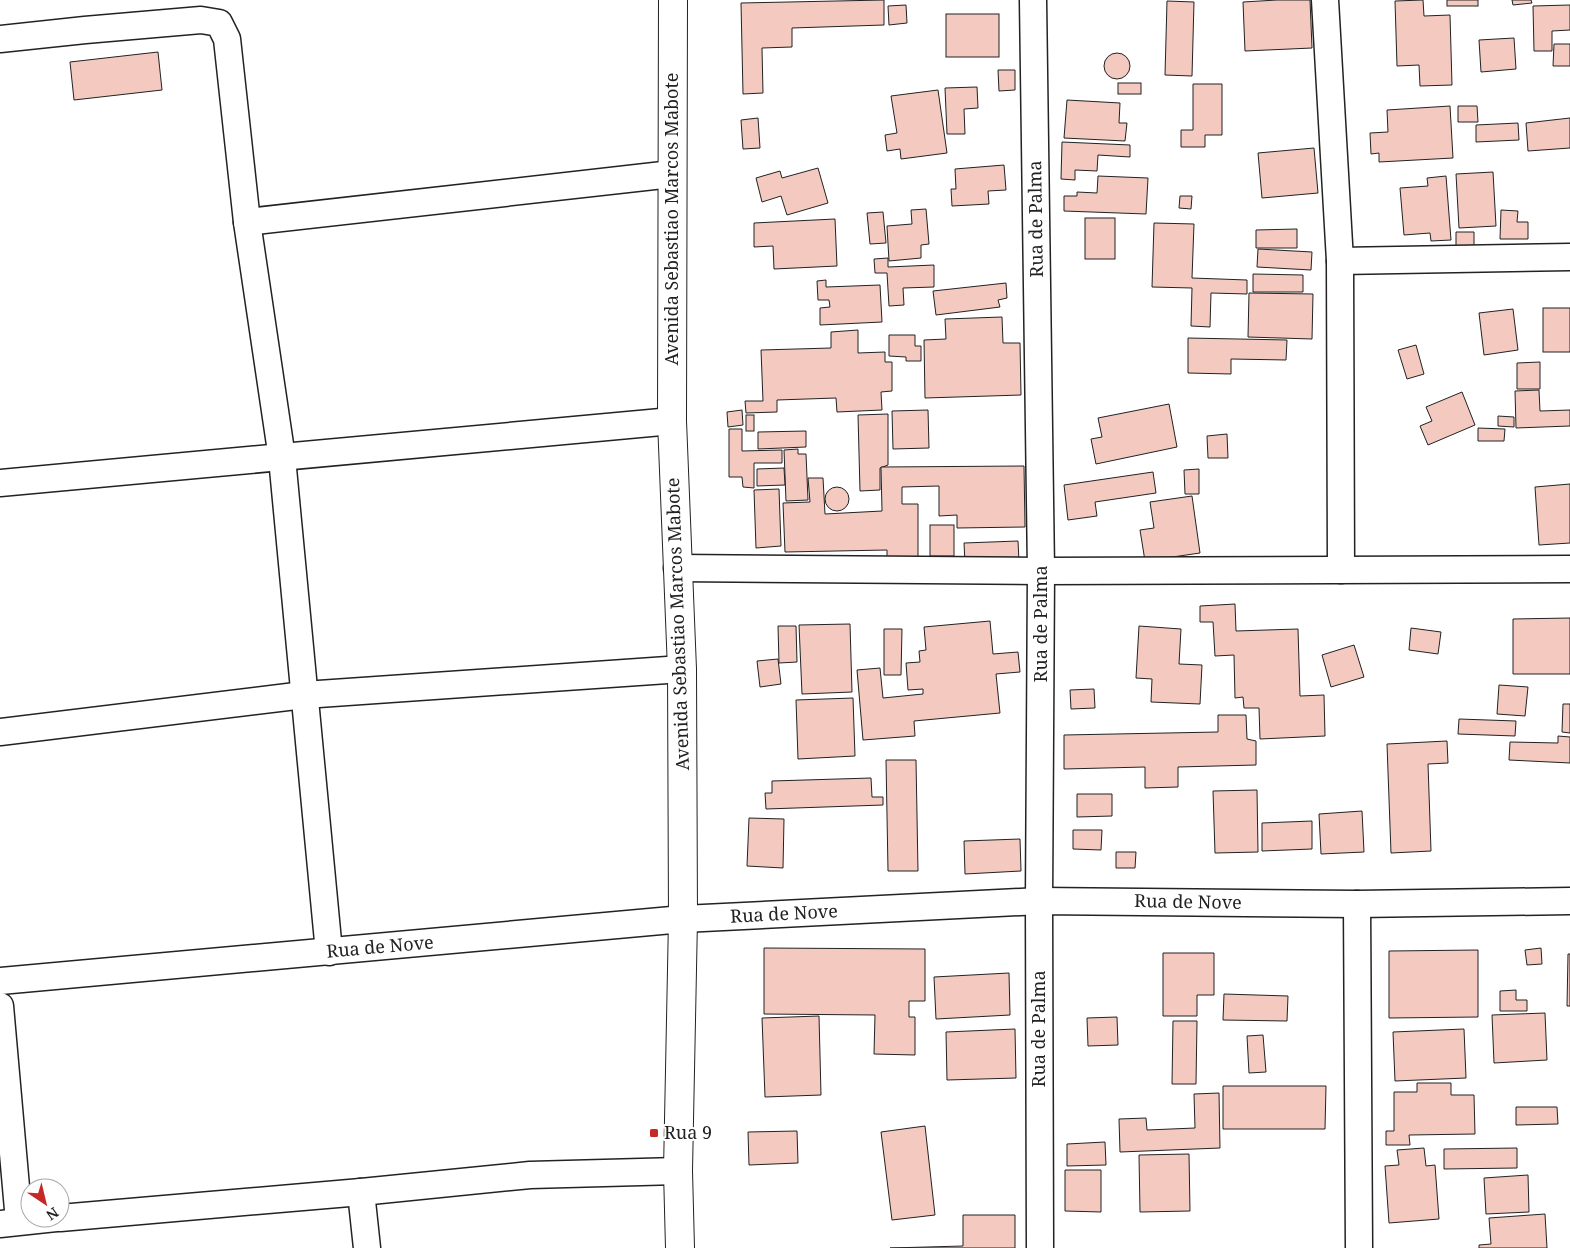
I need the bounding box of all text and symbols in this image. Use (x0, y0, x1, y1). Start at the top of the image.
street label: Avenida Sebastiao Marcos Mabote (659, 73, 683, 365)
street label: Rua de Palma (1022, 160, 1048, 278)
street label: Avenida Sebastiao Marcos Mabote (660, 477, 694, 771)
street label: Rua de Palma (1028, 565, 1052, 683)
street label: Rua de Nove (1134, 888, 1242, 914)
street label: Rua de Nove (730, 898, 838, 928)
street label: Rua de Nove (325, 929, 435, 963)
street label: Rua de Palma (1026, 970, 1050, 1088)
place label: Rua 9 (664, 1120, 712, 1144)
marker: Rua 9 (648, 1127, 660, 1139)
north arrow (20, 1178, 70, 1228)
text: N (43, 1203, 63, 1225)

